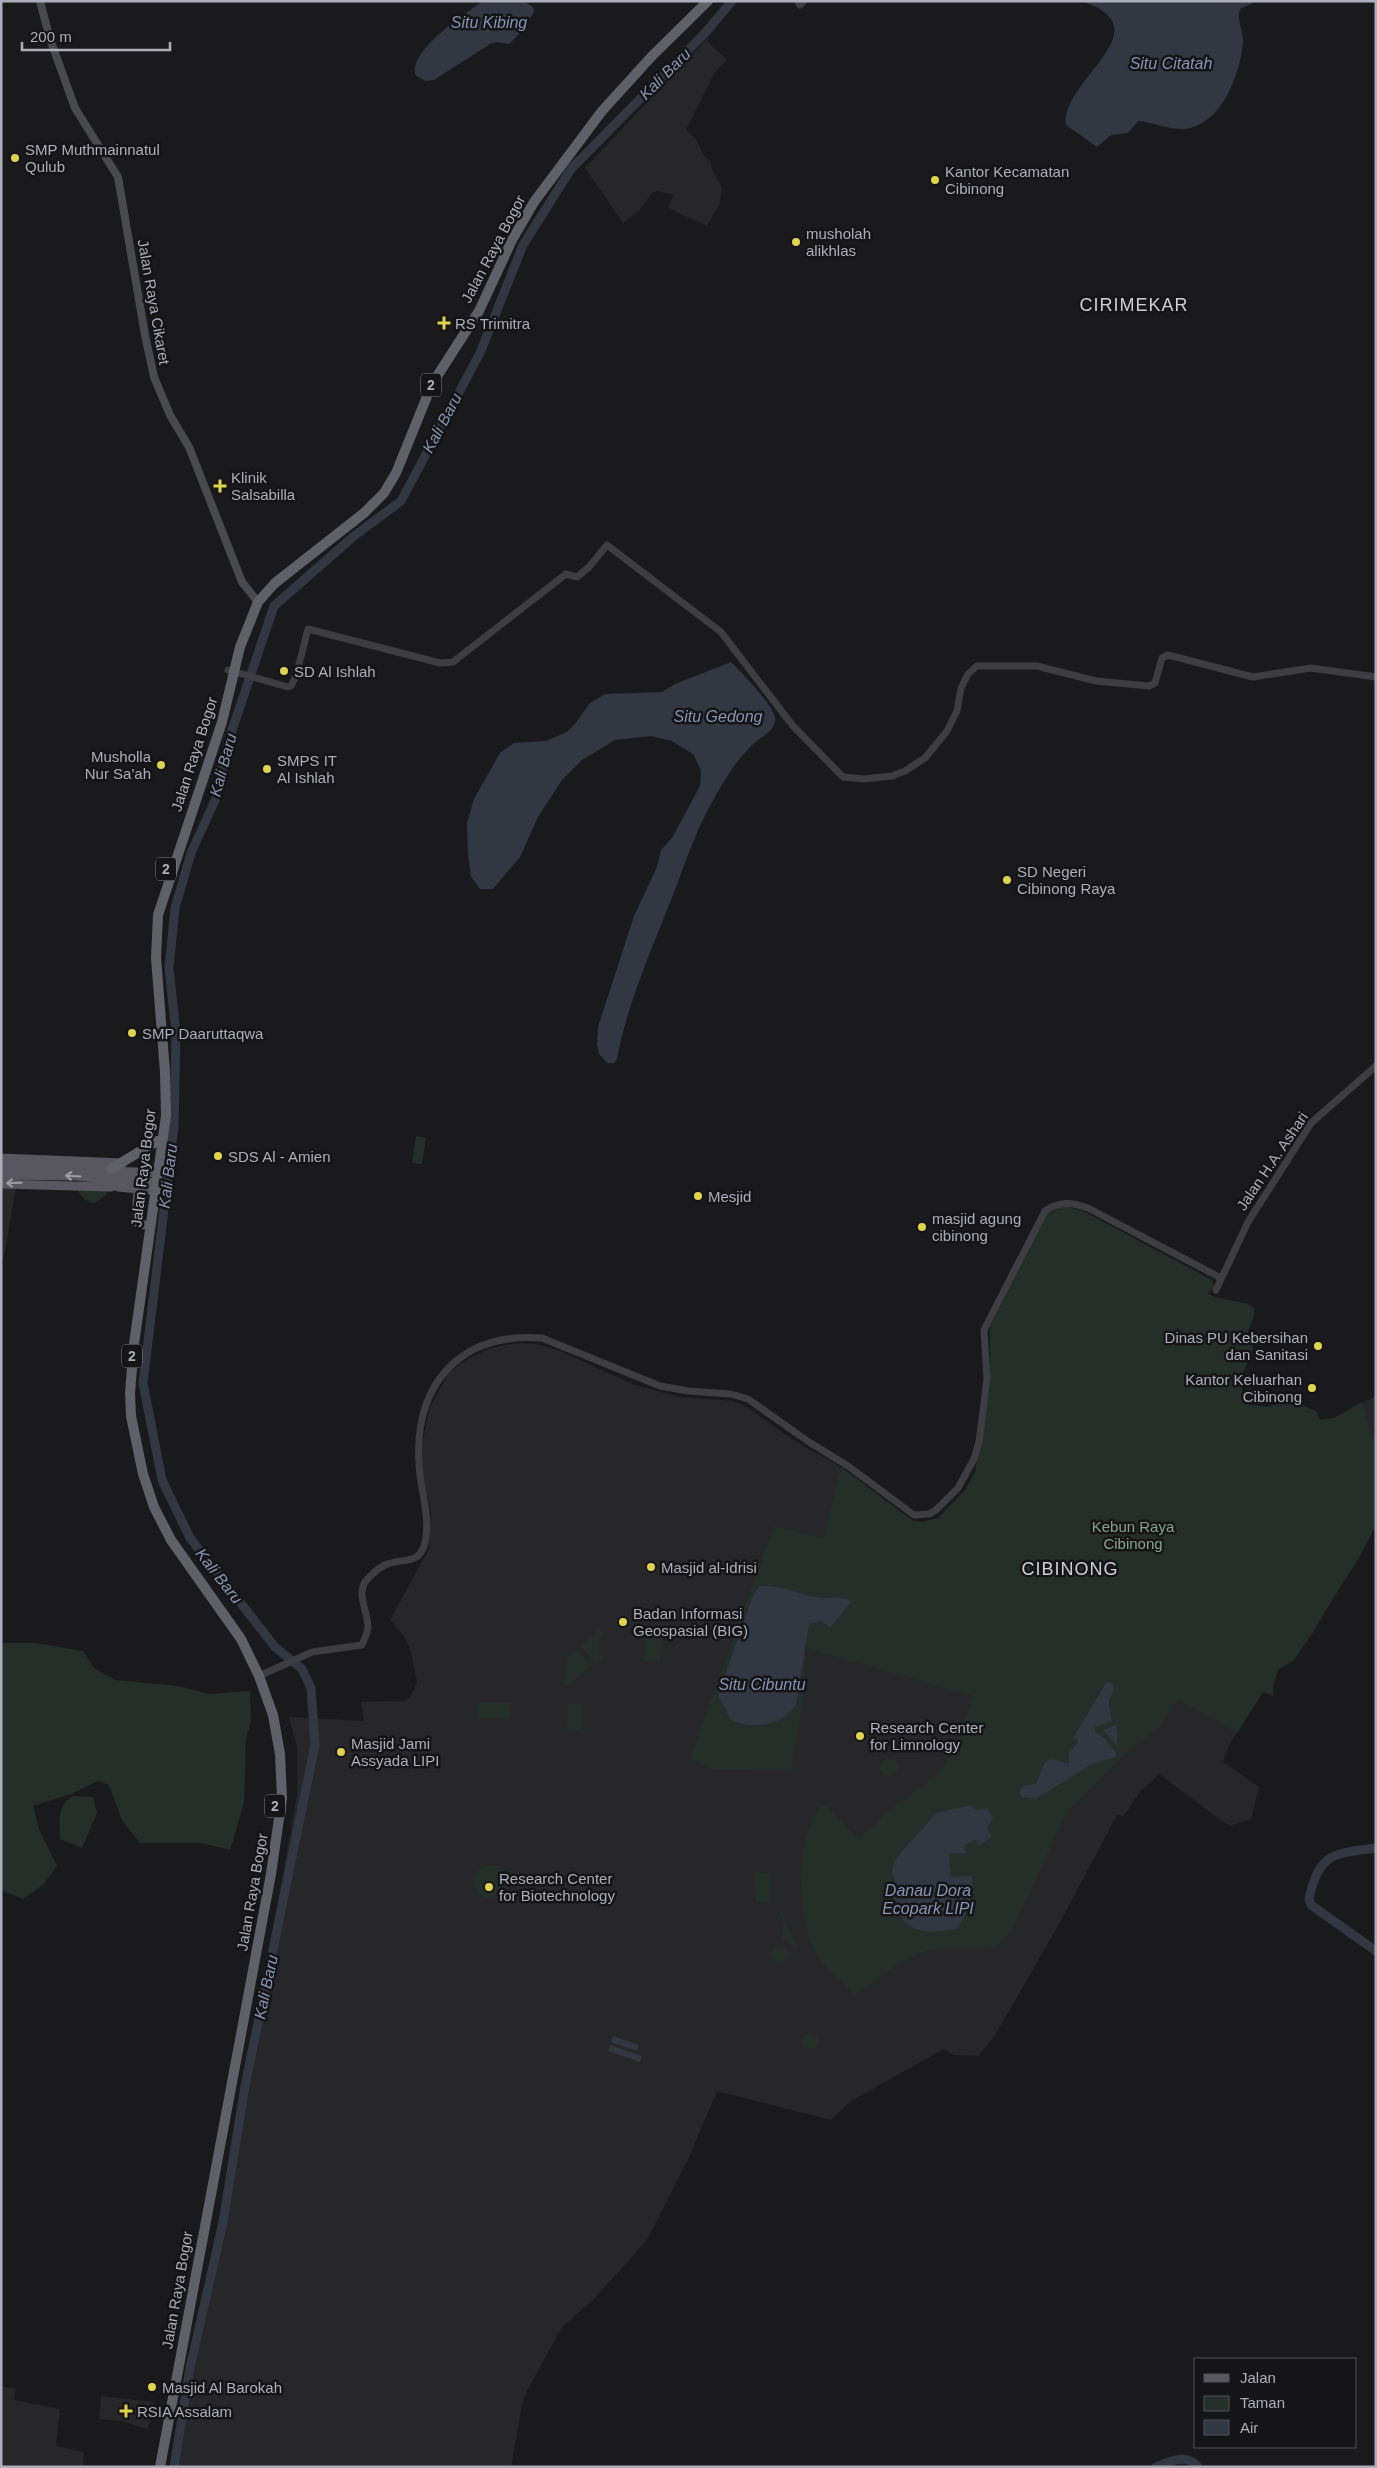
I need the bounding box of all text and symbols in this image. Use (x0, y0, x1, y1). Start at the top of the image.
water label: Situ Kibing (451, 14, 527, 31)
scale bar (22, 20, 170, 52)
text: 200 m (30, 28, 72, 45)
water label: Kali Baru (636, 45, 694, 103)
water label: Situ Citatah (1130, 55, 1212, 72)
place label: SMP Muthmainnatul Qulub (25, 141, 160, 175)
marker: SMP Muthmainnatul Qulub (9, 152, 21, 164)
place label: Kantor Kecamatan Cibinong (945, 163, 1069, 197)
marker: Kantor Kecamatan Cibinong (929, 174, 941, 186)
street label: Jalan Raya Bogor (458, 192, 528, 306)
place label: musholah alikhlas (806, 225, 871, 259)
marker: musholah alikhlas (790, 236, 802, 248)
street label: Jalan Raya Cikaret (135, 238, 174, 367)
district label: CIRIMEKAR (1079, 295, 1189, 315)
place label: RS Trimitra (455, 315, 531, 332)
marker: RS Trimitra (437, 316, 451, 330)
road number: 2 (421, 374, 441, 396)
water label: Kali Baru (419, 390, 465, 456)
place label: Klinik Salsabilla (231, 469, 296, 503)
marker: Klinik Salsabilla (213, 479, 227, 493)
place label: SD Al Ishlah (294, 663, 376, 680)
marker: SD Al Ishlah (278, 665, 290, 677)
street label: Jalan Raya Bogor (167, 695, 221, 813)
water label: Situ Gedong (674, 708, 763, 725)
water label: Kali Baru (206, 731, 240, 799)
place label: Musholla Nur Sa'ah (85, 748, 152, 782)
place label: SMPS IT Al Ishlah (277, 752, 337, 786)
marker: Musholla Nur Sa'ah (155, 759, 167, 771)
marker: SMPS IT Al Ishlah (261, 763, 273, 775)
road number: 2 (156, 858, 176, 881)
place label: SD Negeri Cibinong Raya (1017, 863, 1116, 897)
marker: SD Negeri Cibinong Raya (1001, 874, 1013, 886)
place label: SMP Daaruttaqwa (142, 1025, 264, 1042)
marker: SMP Daaruttaqwa (126, 1027, 138, 1039)
street label: Jalan Raya Bogor (127, 1108, 159, 1228)
street label: Jalan H.A. Ashari (1233, 1109, 1311, 1213)
water label: Kali Baru (156, 1143, 180, 1209)
place label: SDS Al - Amien (228, 1148, 331, 1165)
marker: SDS Al - Amien (212, 1150, 224, 1162)
one-way arrow (66, 1172, 82, 1181)
one-way arrow (6, 1178, 22, 1188)
place label: Mesjid (708, 1188, 751, 1205)
marker: Mesjid (692, 1190, 704, 1202)
place label: masjid agung cibinong (932, 1210, 1021, 1244)
marker: masjid agung cibinong (916, 1221, 928, 1233)
place label: Dinas PU Kebersihan dan Sanitasi (1165, 1329, 1308, 1363)
marker: Dinas PU Kebersihan dan Sanitasi (1312, 1340, 1324, 1352)
road number: 2 (122, 1344, 142, 1368)
place label: Kantor Keluarhan Cibinong (1185, 1371, 1302, 1405)
marker: Kantor Keluarhan Cibinong (1306, 1382, 1318, 1394)
park label: Kebun Raya Cibinong (1092, 1518, 1175, 1552)
water label: Kali Baru (192, 1545, 246, 1607)
place label: Masjid al-Idrisi (661, 1559, 757, 1576)
district label: CIBINONG (1021, 1559, 1119, 1579)
marker: Masjid al-Idrisi (645, 1561, 657, 1573)
place label: Badan Informasi Geospasial (BIG) (633, 1605, 748, 1639)
marker: Badan Informasi Geospasial (BIG) (617, 1616, 629, 1628)
water label: Situ Cibuntu (718, 1676, 806, 1693)
place label: Research Center for Limnology (870, 1719, 983, 1753)
marker: Research Center for Limnology (854, 1730, 866, 1742)
place label: Masjid Jami Assyada LIPI (351, 1735, 439, 1769)
marker: Masjid Jami Assyada LIPI (335, 1746, 347, 1758)
road number: 2 (265, 1794, 285, 1818)
street label: Jalan Raya Bogor (233, 1832, 271, 1952)
place label: Research Center for Biotechnology (499, 1870, 615, 1904)
marker: Research Center for Biotechnology (483, 1881, 495, 1893)
water label: Danau Dora Ecopark LIPI (882, 1882, 974, 1917)
water label: Kali Baru (251, 1953, 281, 2021)
street label: Jalan Raya Bogor (158, 2230, 196, 2350)
legend (1194, 2358, 1357, 2448)
text: Jalan (1240, 2369, 1276, 2386)
place label: Masjid Al Barokah (162, 2379, 282, 2396)
marker: Masjid Al Barokah (146, 2381, 158, 2393)
text: Taman (1240, 2394, 1285, 2411)
place label: RSIA Assalam (137, 2403, 232, 2420)
marker: RSIA Assalam (119, 2404, 133, 2418)
text: Air (1240, 2419, 1258, 2436)

